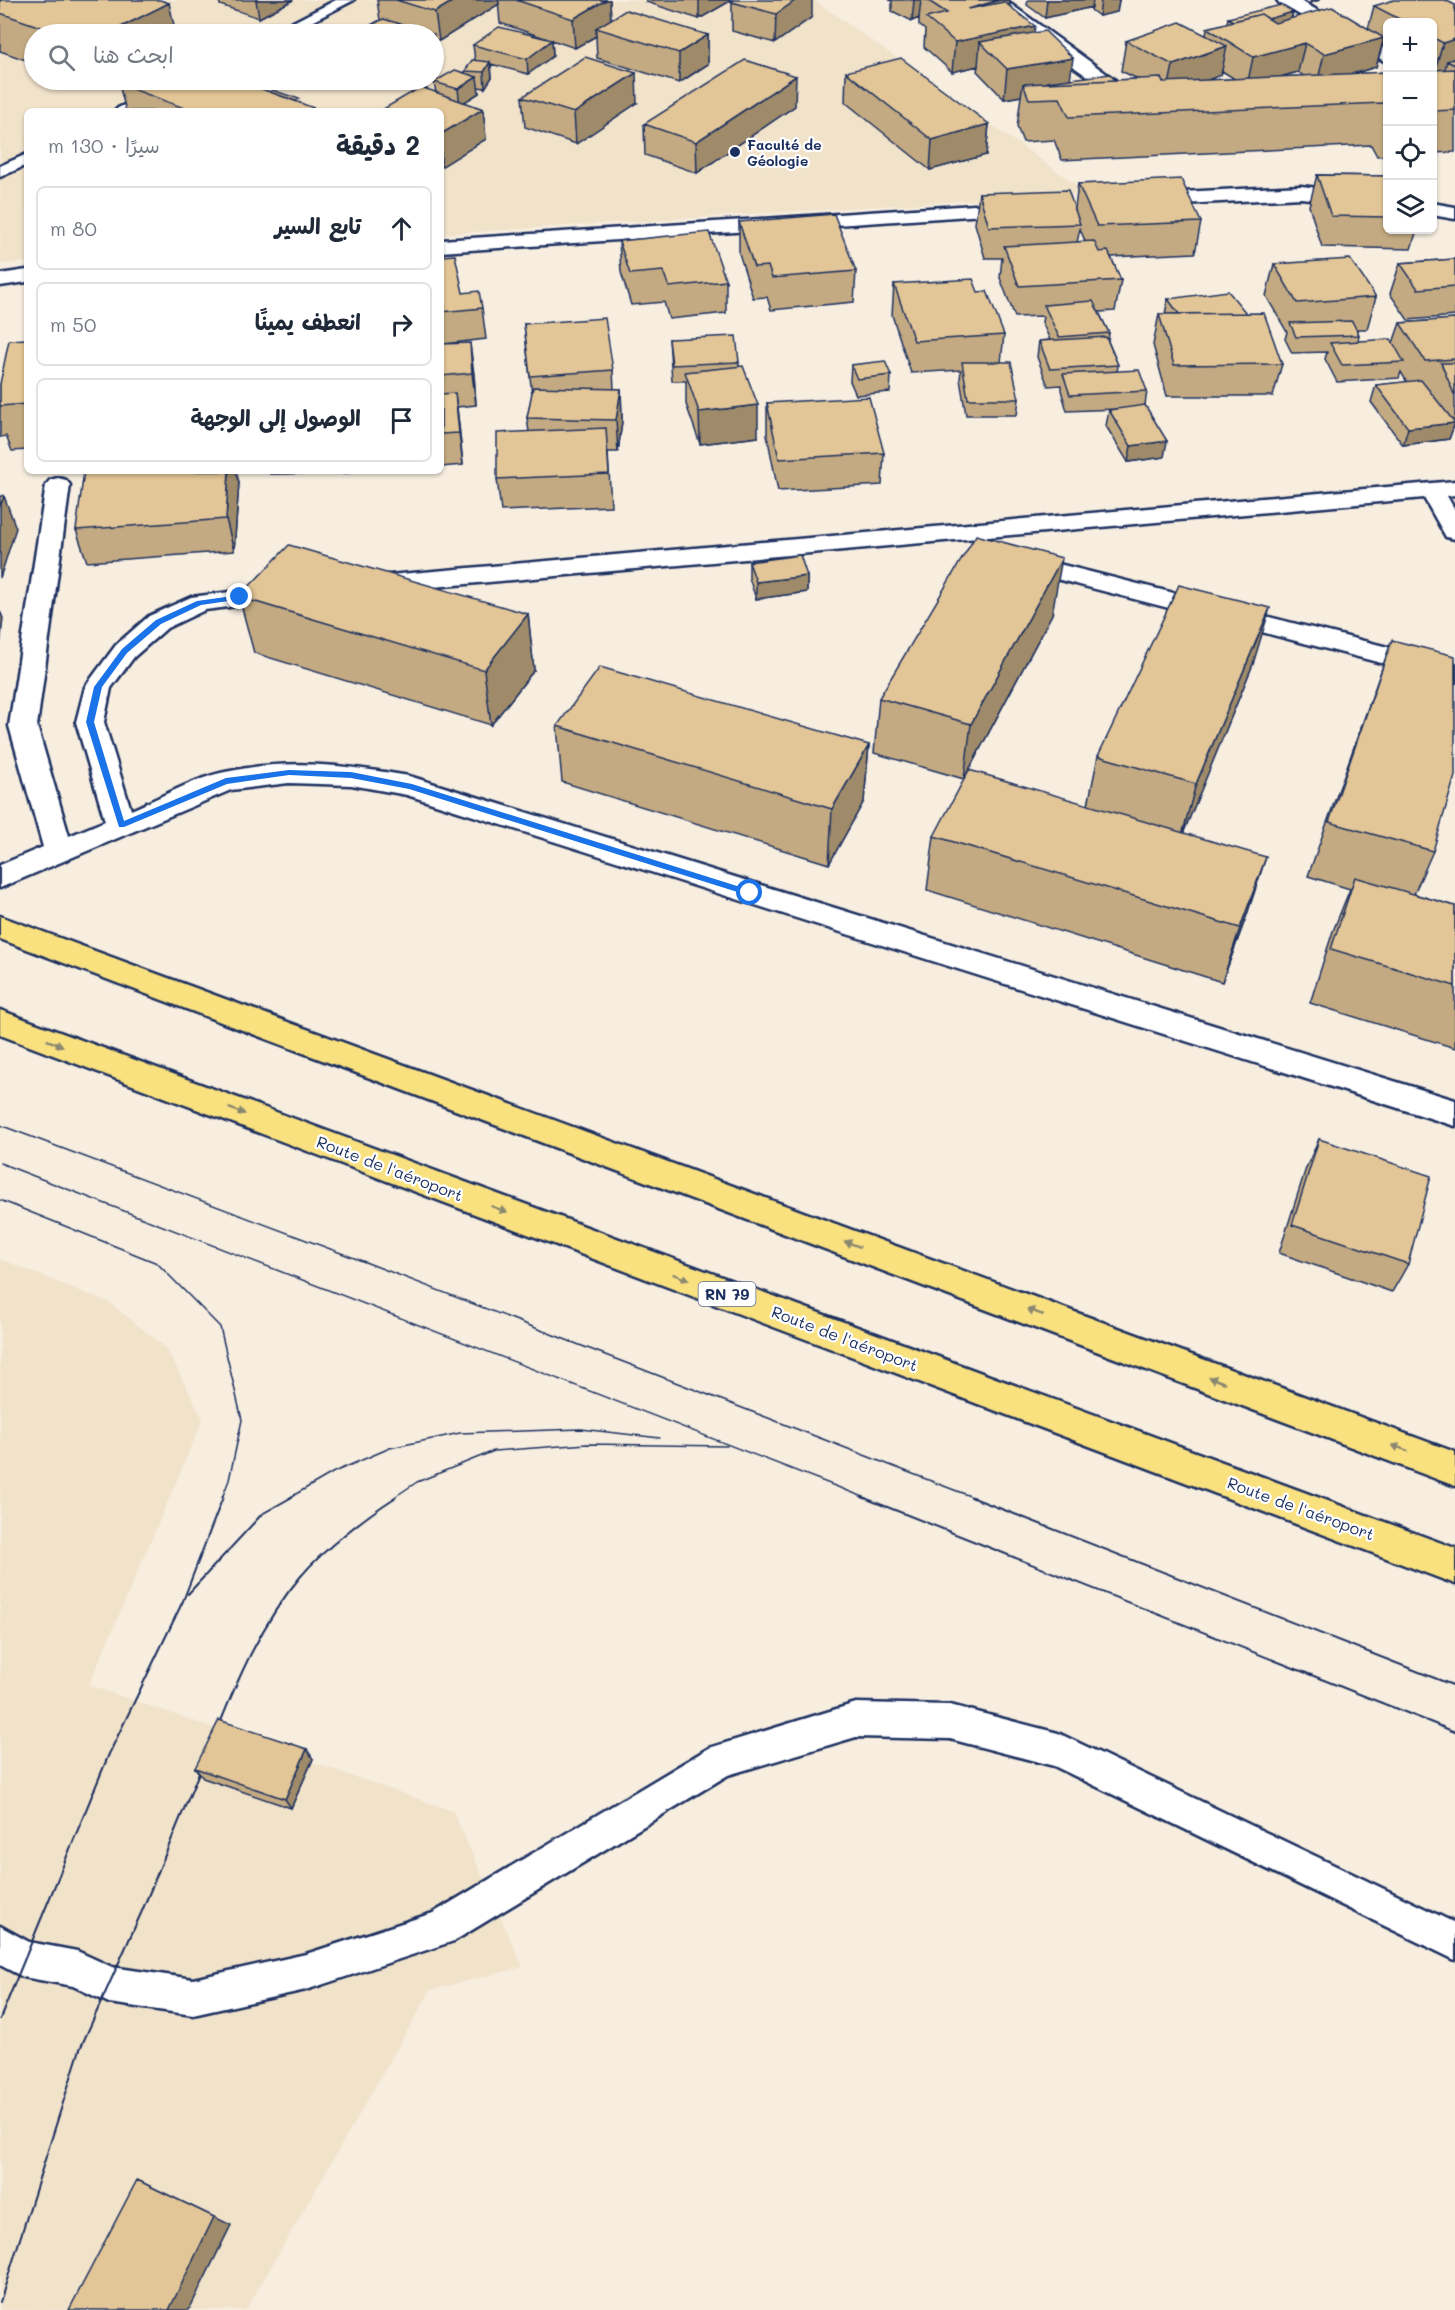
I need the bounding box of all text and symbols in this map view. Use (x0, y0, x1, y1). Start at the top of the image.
map controls (1383, 18, 1437, 234)
button: + (1383, 18, 1437, 72)
search box (24, 24, 444, 90)
text: ابحث هنا (93, 40, 174, 69)
icon: search (45, 41, 78, 74)
button: − (1383, 72, 1437, 126)
button: locate (1383, 126, 1437, 180)
text: 2 دقيقة (336, 128, 420, 162)
text: سيرًا · 130 m (48, 132, 160, 158)
place label: Faculté de Géologie (747, 135, 822, 170)
marker: Faculté de Géologie (728, 145, 742, 159)
button: layers (1383, 180, 1437, 234)
text: تابع السير (275, 211, 361, 240)
icon: ahead (385, 212, 418, 245)
text: 80 m (50, 215, 97, 241)
text: انعطف يمينًا (255, 307, 361, 336)
icon: right (385, 308, 418, 341)
text: 50 m (50, 311, 96, 337)
text: الوصول إلى الوجهة (190, 403, 361, 432)
icon: arrive (385, 404, 418, 437)
route end (226, 583, 252, 609)
route start (736, 879, 762, 905)
one-way arrow (46, 1038, 64, 1048)
one-way arrow (229, 1106, 247, 1116)
street label: Route de l'aéroport (314, 1130, 466, 1206)
one-way arrow (490, 1204, 508, 1214)
one-way arrow (843, 1239, 861, 1248)
one-way arrow (673, 1272, 691, 1282)
road number: RN 79 (698, 1282, 756, 1306)
street label: Route de l'aéroport (769, 1300, 921, 1376)
one-way arrow (1026, 1307, 1044, 1316)
one-way arrow (1208, 1375, 1226, 1385)
one-way arrow (1391, 1443, 1409, 1453)
street label: Route de l'aéroport (1225, 1472, 1377, 1544)

